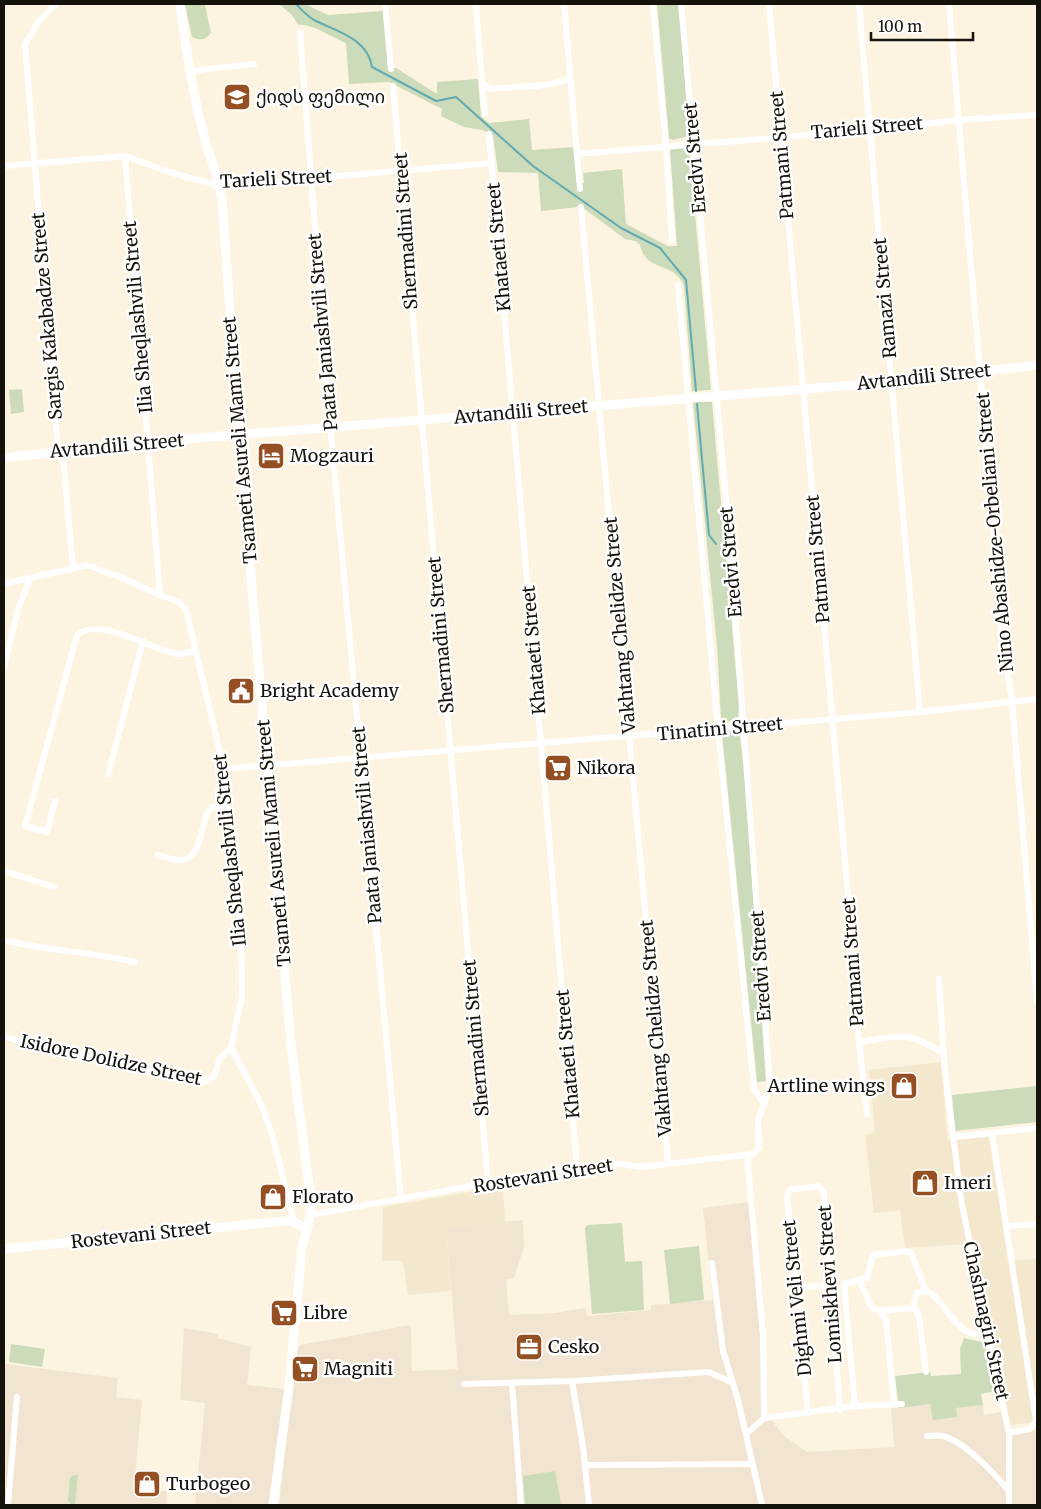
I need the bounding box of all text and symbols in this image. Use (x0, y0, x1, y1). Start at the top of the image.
scale bar (871, 10, 974, 42)
text: 100 m (878, 17, 922, 36)
school or university icon: ქიდს ფემილი (222, 82, 252, 112)
place label: ქიდს ფემილი (256, 85, 385, 108)
street label: Patmani Street (764, 90, 799, 220)
street label: Eredvi Street (678, 102, 711, 215)
street label: Tarieli Street (810, 111, 924, 144)
street label: Shermadini Street (389, 152, 422, 311)
street label: Tarieli Street (219, 164, 333, 193)
street label: Khataeti Street (481, 182, 516, 313)
street label: Sargis Kakabadze Street (26, 211, 67, 421)
street label: Ilia Sheqlashvili Street (118, 220, 157, 414)
street label: Paata Janiashvili Street (302, 232, 343, 432)
street label: Ramazi Street (868, 237, 901, 359)
street label: Tsameti Asureli Mami Street (217, 316, 262, 564)
street label: Avtandili Street (855, 358, 992, 395)
street label: Nino Abashidze-Orbeliani Street (971, 391, 1018, 673)
street label: Avtandili Street (452, 394, 589, 429)
street label: Avtandili Street (48, 428, 185, 463)
hotel icon: Mogzauri (256, 441, 286, 471)
place label: Mogzauri (290, 444, 374, 467)
street label: Patmani Street (800, 494, 835, 624)
street label: Eredvi Street (714, 506, 747, 619)
street label: Vakhtang Chelidze Street (599, 516, 641, 735)
street label: Shermadini Street (422, 555, 459, 715)
street label: Khataeti Street (516, 585, 551, 716)
public building icon: Bright Academy (226, 676, 256, 706)
place label: Bright Academy (260, 679, 399, 702)
street label: Tinatini Street (656, 712, 784, 745)
street label: Tsameti Asureli Mami Street (251, 719, 296, 967)
street label: Paata Janiashvili Street (346, 725, 387, 925)
street label: Ilia Sheqlashvili Street (208, 753, 251, 947)
supermarket icon: Nikora (543, 753, 573, 783)
place label: Nikora (577, 756, 636, 779)
street label: Patmani Street (837, 897, 868, 1027)
street label: Eredvi Street (745, 910, 776, 1022)
street label: Vakhtang Chelidze Street (635, 919, 677, 1138)
street label: Shermadini Street (457, 958, 494, 1118)
street label: Khataeti Street (550, 989, 585, 1120)
street label: Isidore Dolidze Street (18, 1029, 204, 1090)
shop icon: Artline wings (889, 1071, 919, 1101)
place label: Artline wings (766, 1074, 885, 1097)
street label: Rostevani Street (471, 1153, 614, 1198)
shop icon: Imeri (910, 1168, 940, 1198)
place label: Imeri (944, 1171, 992, 1194)
shop icon: Florato (258, 1182, 288, 1212)
place label: Florato (292, 1185, 354, 1208)
street label: Lomiskhevi Street (812, 1204, 847, 1364)
street label: Rostevani Street (70, 1216, 212, 1253)
street label: Dighmi Veli Street (777, 1219, 816, 1377)
street label: Chashnagiri Street (958, 1239, 1015, 1403)
supermarket icon: Libre (269, 1298, 299, 1328)
place label: Libre (303, 1301, 347, 1324)
office icon: Cesko (514, 1332, 544, 1362)
place label: Cesko (548, 1335, 599, 1358)
supermarket icon: Magniti (290, 1354, 320, 1384)
place label: Magniti (324, 1357, 393, 1380)
shop icon: Turbogeo (132, 1469, 162, 1499)
place label: Turbogeo (166, 1472, 250, 1495)

